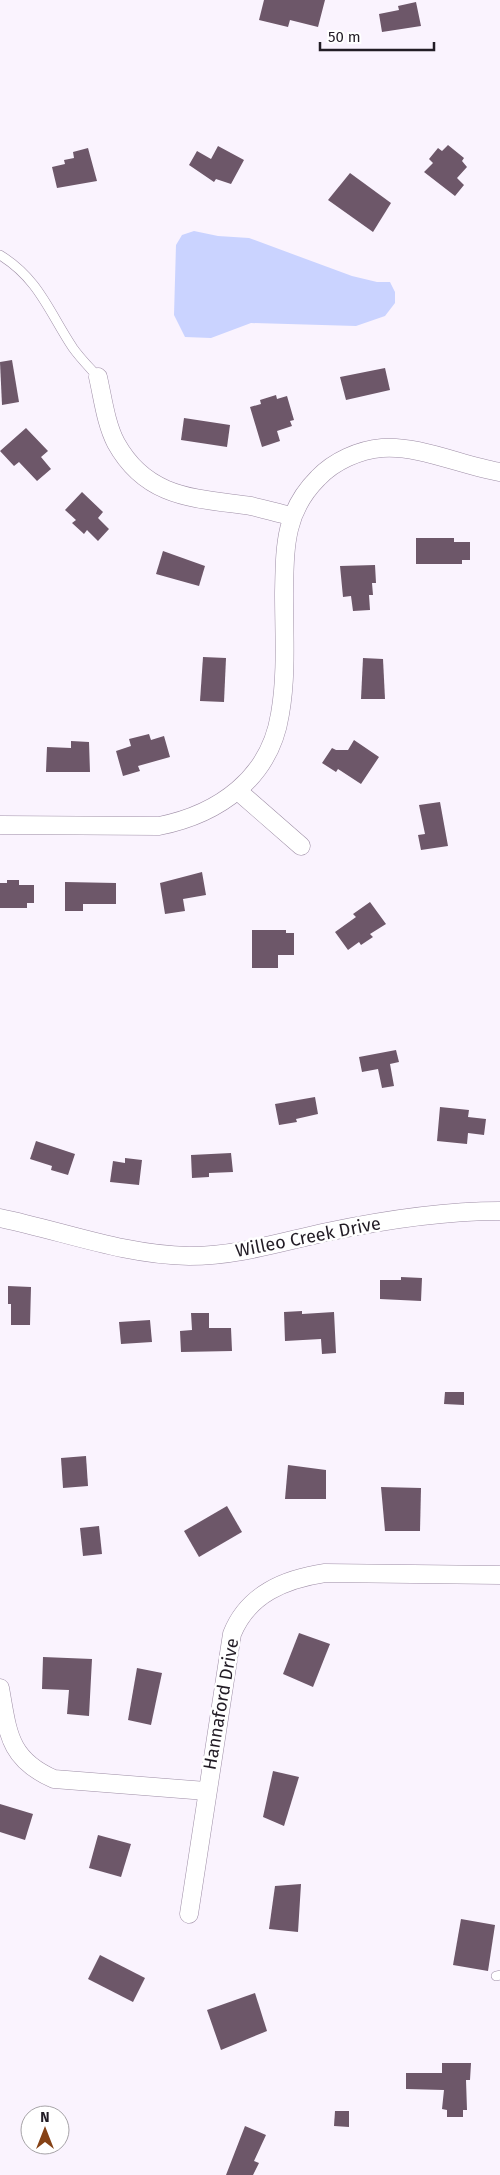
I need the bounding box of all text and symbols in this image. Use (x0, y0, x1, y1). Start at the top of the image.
scale bar (320, 20, 434, 52)
text: 50 m (328, 28, 361, 46)
street label: Willeo Creek Drive (233, 1212, 383, 1262)
street label: Hannaford Drive (199, 1636, 243, 1772)
north arrow (20, 2105, 70, 2155)
text: N (40, 2109, 50, 2126)

